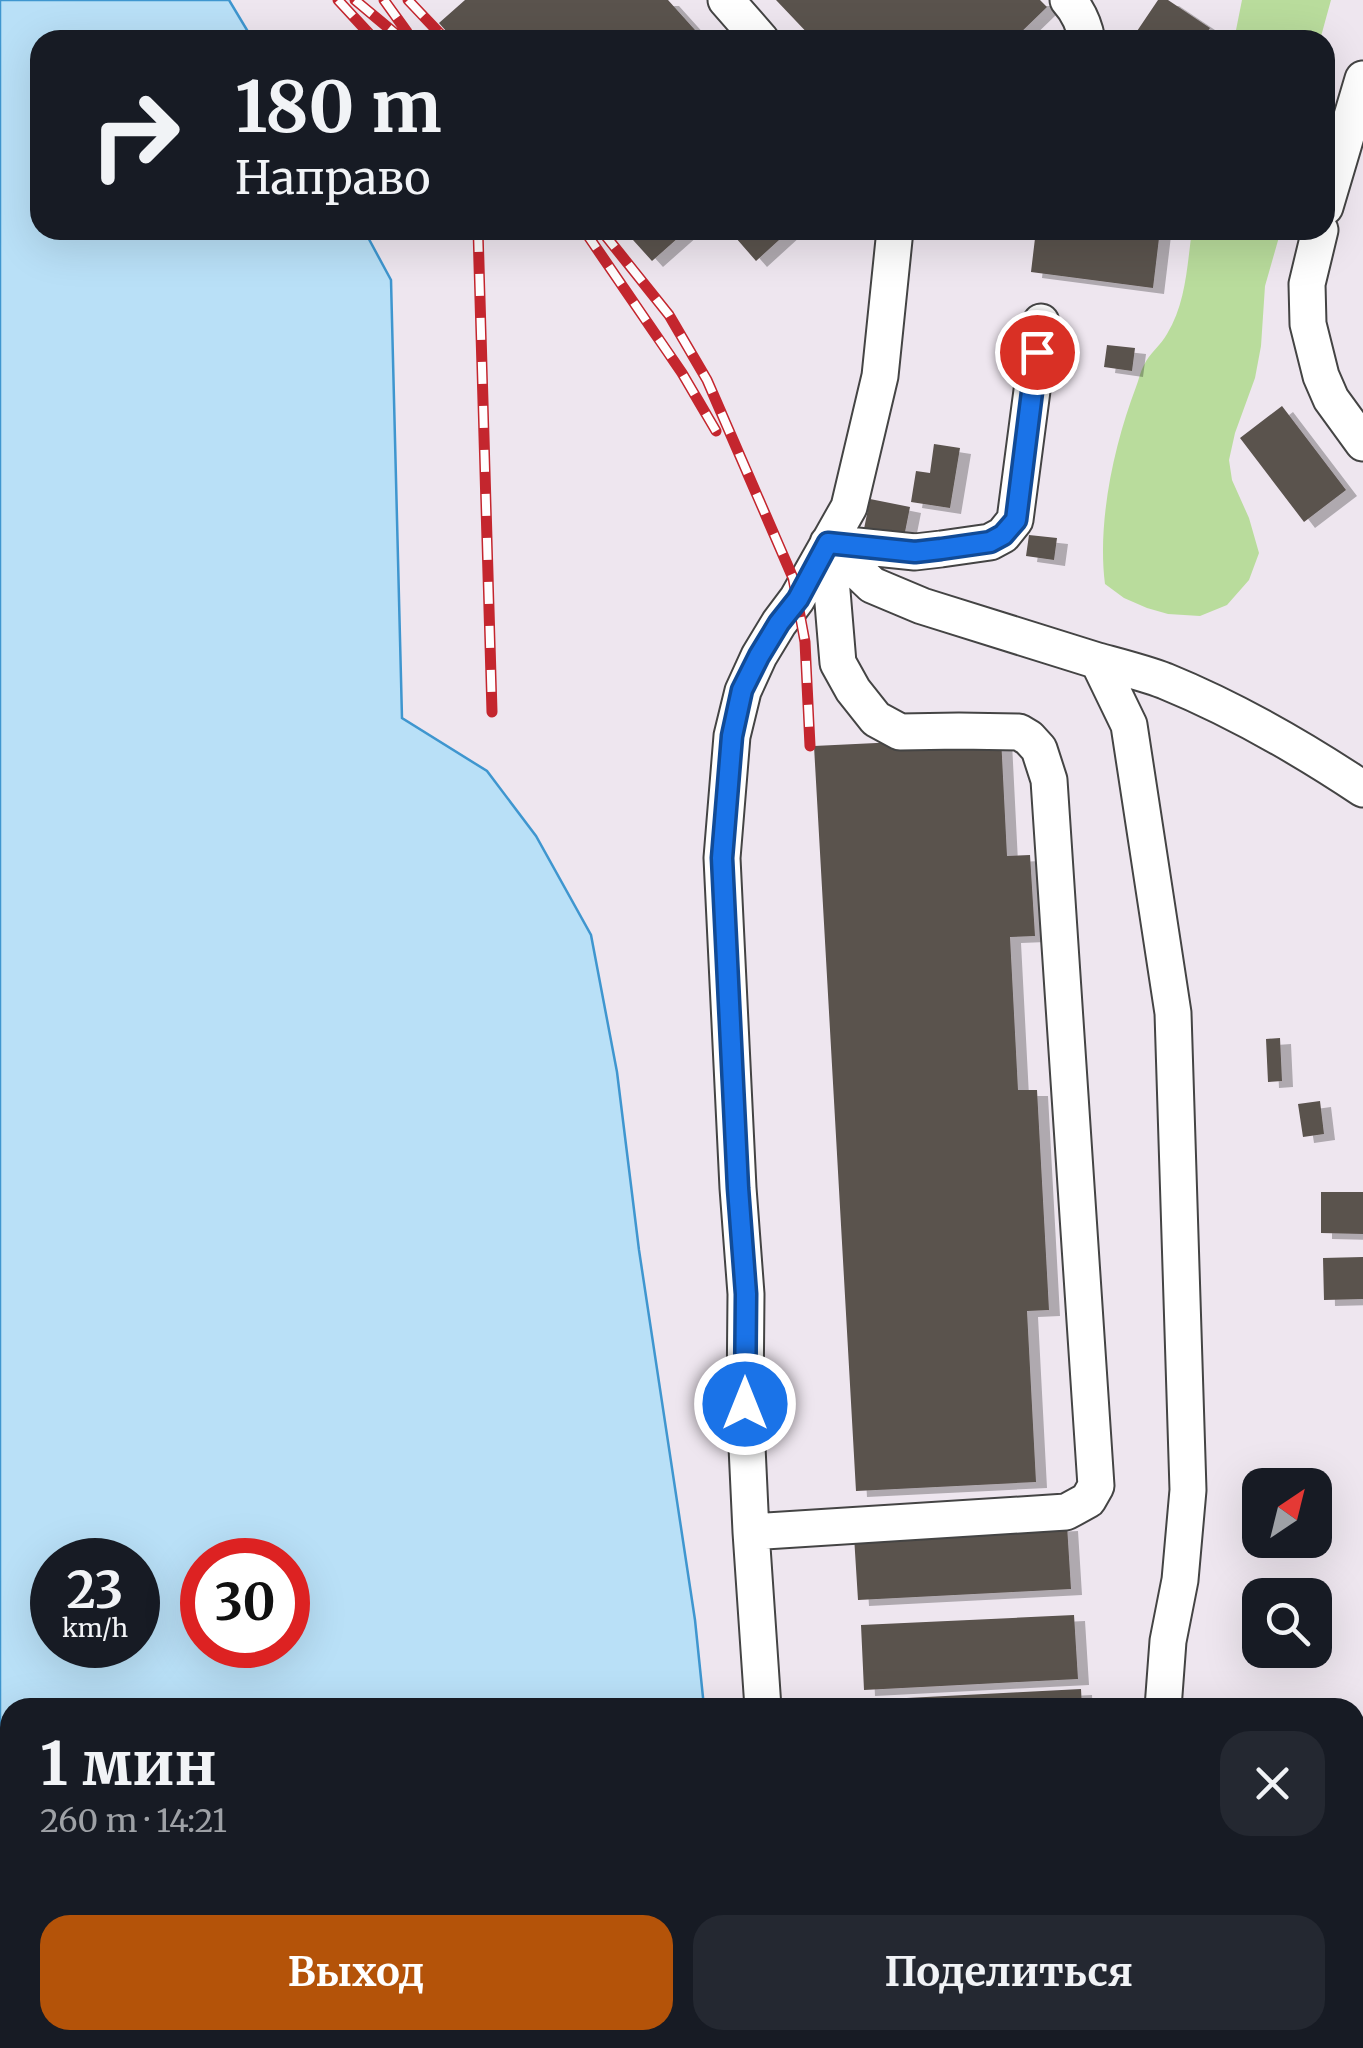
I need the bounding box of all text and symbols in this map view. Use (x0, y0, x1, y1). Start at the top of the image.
text: 180 m (235, 63, 442, 151)
icon: right (70, 70, 200, 200)
text: Направо (235, 150, 431, 206)
pin (995, 310, 1080, 395)
icon: arrive (1010, 325, 1065, 380)
position arrow (693, 1352, 797, 1456)
north arrow (1242, 1468, 1332, 1558)
map controls (1242, 1468, 1332, 1668)
speed limit sign: 30 (180, 1538, 310, 1668)
text: 23 (67, 1559, 123, 1622)
button: search (1242, 1578, 1332, 1668)
text: km/h (62, 1612, 128, 1644)
text: 1 мин (40, 1726, 217, 1801)
button: close (1220, 1731, 1325, 1836)
text: 260 m · 14:21 (40, 1801, 227, 1841)
button: Выход (40, 1915, 673, 2030)
button: Поделиться (693, 1915, 1325, 2030)

